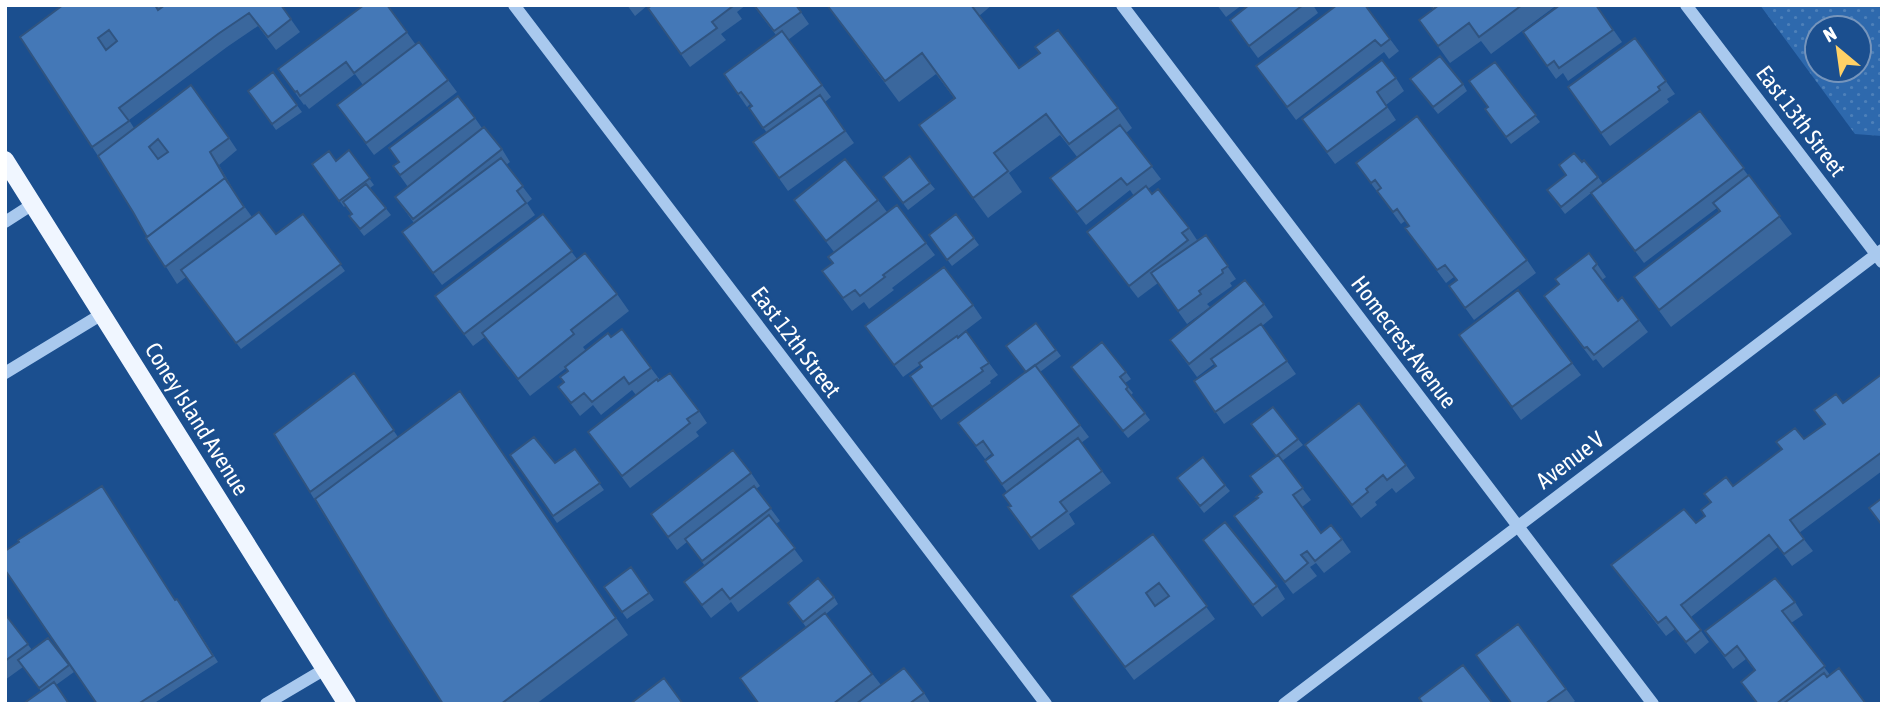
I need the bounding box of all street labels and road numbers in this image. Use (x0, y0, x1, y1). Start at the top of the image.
street label: East 13th Street (1751, 61, 1851, 181)
street label: Homecrest Avenue (1346, 271, 1462, 413)
street label: East 12th Street (746, 282, 846, 402)
street label: Coney Island Avenue (140, 338, 254, 500)
street label: Avenue V (1531, 426, 1610, 494)

